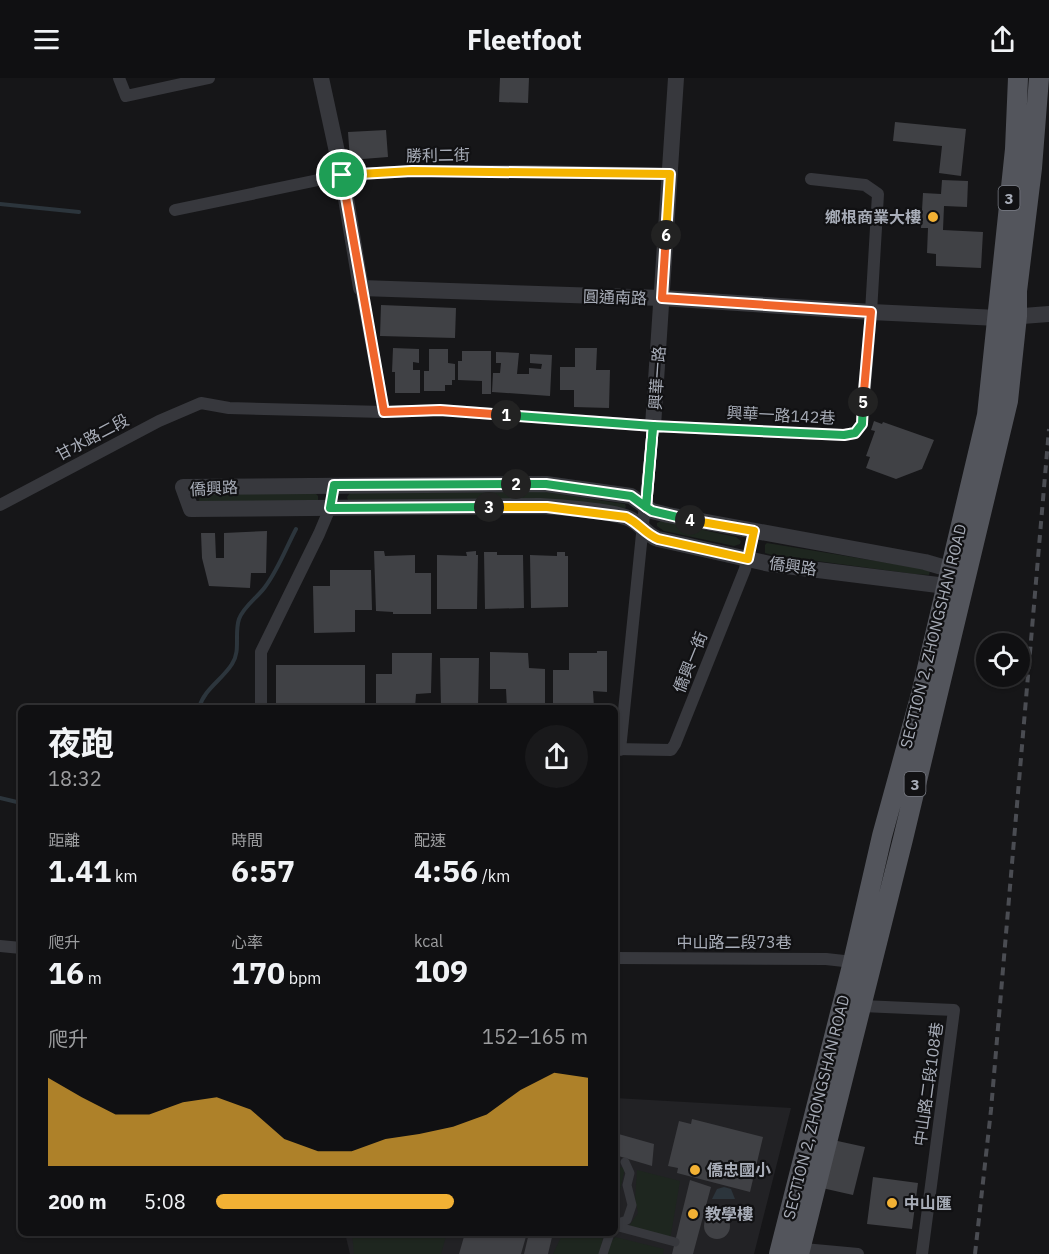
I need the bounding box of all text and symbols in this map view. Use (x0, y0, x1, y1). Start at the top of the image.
text: Fleetfoot (467, 22, 582, 57)
icon: menu (30, 23, 63, 56)
icon: share (986, 23, 1019, 56)
street label: 勝利二街 (406, 144, 470, 166)
pin (316, 149, 367, 200)
icon: arrive (325, 158, 358, 191)
road number: 3 (998, 186, 1020, 210)
place label: 鄉根商業大樓 (825, 207, 921, 227)
marker: 鄉根商業大樓 (926, 210, 940, 224)
pin: 6 (651, 220, 681, 250)
text: 6 (661, 225, 671, 245)
street label: 圓通南路 (583, 286, 647, 308)
street label: 興華一路 (645, 345, 669, 411)
pin: 5 (848, 387, 878, 417)
text: 5 (858, 392, 868, 412)
pin: 1 (491, 400, 521, 430)
street label: 興華一路142巷 (726, 402, 836, 428)
text: 1 (501, 405, 511, 425)
street label: 甘水路二段 (52, 409, 132, 465)
pin: 2 (501, 469, 531, 499)
text: 2 (511, 474, 521, 494)
street label: 僑興路 (190, 477, 238, 499)
pin: 3 (474, 492, 504, 522)
text: 3 (484, 497, 494, 517)
pin: 4 (675, 505, 705, 535)
text: 4 (685, 510, 695, 530)
street label: SECTION 2, ZHONGSHAN ROAD (895, 522, 971, 750)
street label: 僑興路 (768, 553, 818, 579)
street label: 僑興一街 (669, 629, 711, 695)
map controls (976, 633, 1030, 687)
button: locate (976, 633, 1030, 687)
text: 夜跑 (48, 721, 114, 764)
button: share (525, 725, 588, 788)
text: 18:32 (48, 765, 102, 792)
road number: 3 (904, 772, 926, 796)
text: 距離 (48, 830, 80, 850)
text: 時間 (231, 830, 263, 850)
text: 配速 (414, 830, 446, 850)
text: 1.41 (48, 851, 111, 890)
text: 6:57 (231, 851, 295, 890)
text: 4:56 (414, 851, 478, 890)
text: km (111, 866, 138, 886)
text: /km (478, 866, 510, 886)
text: kcal (414, 931, 443, 951)
text: 爬升 (48, 932, 80, 952)
text: 心率 (231, 932, 263, 952)
street label: 中山路二段73巷 (676, 932, 792, 952)
text: 109 (414, 951, 468, 990)
text: 16 (48, 953, 84, 992)
text: 170 (231, 953, 285, 992)
text: m (84, 968, 102, 988)
text: bpm (285, 968, 321, 988)
street label: SECTION 2, ZHONGSHAN ROAD (778, 993, 854, 1221)
street label: 中山路二段108巷 (909, 1021, 947, 1147)
text: 152–165 m (482, 1023, 588, 1050)
text: 爬升 (48, 1025, 88, 1052)
place label: 僑忠國小 (707, 1160, 771, 1180)
marker: 僑忠國小 (688, 1163, 702, 1177)
text: 200 m (48, 1188, 107, 1215)
text: 5:08 (144, 1188, 186, 1215)
place label: 中山匯 (904, 1193, 952, 1213)
marker: 中山匯 (885, 1196, 899, 1210)
place label: 教學樓 (705, 1204, 753, 1224)
marker: 教學樓 (686, 1207, 700, 1221)

